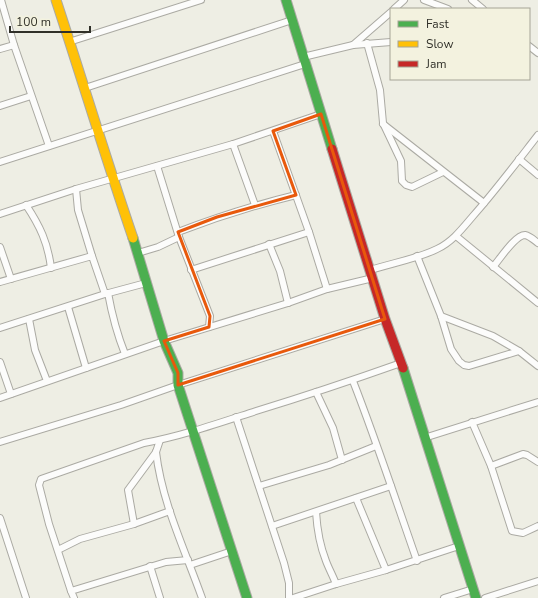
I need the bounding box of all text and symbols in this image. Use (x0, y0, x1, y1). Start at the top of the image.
scale bar (10, 8, 90, 34)
legend (390, 8, 530, 80)
text: 100 m (16, 14, 51, 30)
text: Fast (426, 16, 449, 32)
text: Slow (426, 36, 454, 52)
text: Jam (425, 56, 447, 72)

